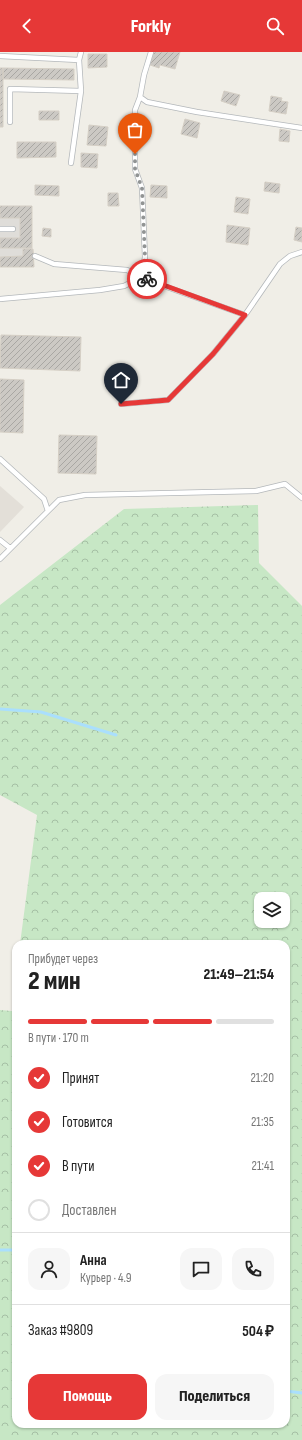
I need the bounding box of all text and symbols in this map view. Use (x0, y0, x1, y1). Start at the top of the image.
icon: back (16, 15, 38, 37)
icon: search (264, 15, 286, 37)
text: Forkly (131, 16, 171, 37)
pin (118, 113, 152, 154)
icon: bag (124, 119, 146, 141)
courier (127, 259, 167, 299)
icon: bike (136, 268, 158, 290)
pin (104, 363, 138, 404)
icon: home (110, 369, 132, 391)
map controls (254, 892, 290, 928)
button: layers (254, 892, 290, 928)
text: Прибудет через (28, 951, 98, 967)
text: 21:49–21:54 (203, 965, 274, 984)
text: 2 мин (28, 966, 81, 997)
text: В пути · 170 m (28, 1030, 89, 1046)
icon: check (28, 1067, 50, 1089)
text: Принят (62, 1069, 99, 1088)
text: 21:20 (250, 1070, 274, 1086)
icon: check (28, 1111, 50, 1133)
text: Готовится (62, 1113, 113, 1132)
text: 21:35 (251, 1114, 274, 1130)
icon: check (28, 1155, 50, 1177)
text: В пути (62, 1157, 94, 1176)
text: 21:41 (252, 1158, 274, 1174)
text: Доставлен (62, 1201, 116, 1220)
button: person (28, 1248, 70, 1290)
button: chat (180, 1248, 222, 1290)
button: phone (232, 1248, 274, 1290)
text: Анна (80, 1251, 107, 1270)
text: Курьер · 4.9 (80, 1270, 131, 1286)
text: Заказ #9809 (28, 1321, 93, 1340)
text: 504 ₽ (242, 1322, 274, 1341)
button: Помощь (28, 1374, 147, 1420)
button: Поделиться (155, 1374, 274, 1420)

